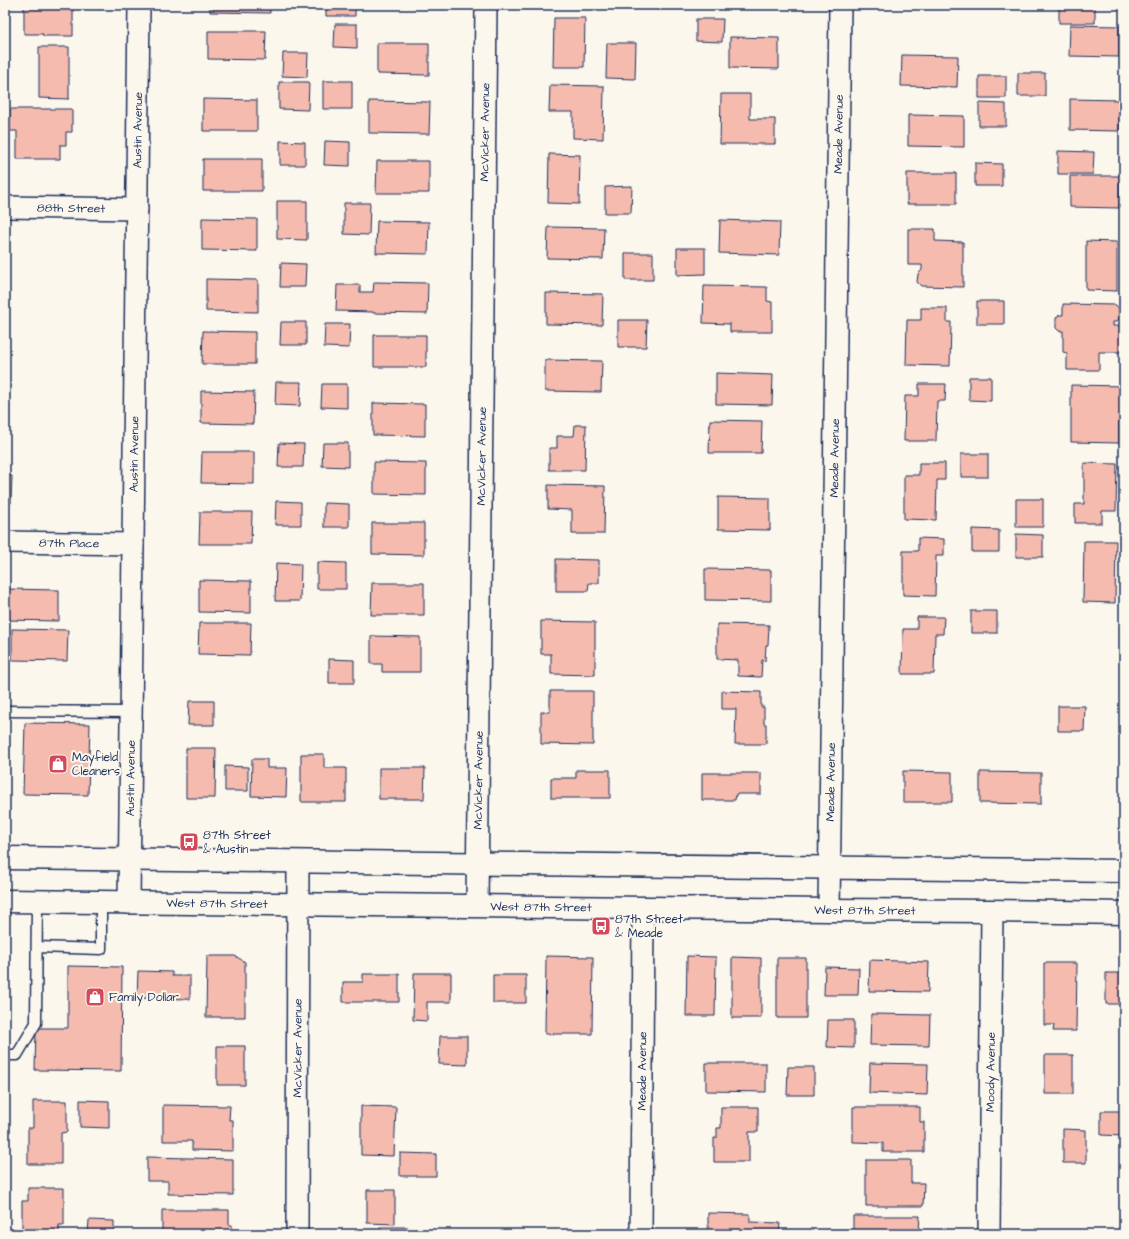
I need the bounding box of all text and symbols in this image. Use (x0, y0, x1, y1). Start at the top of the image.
street label: McVicker Avenue (476, 82, 494, 182)
street label: Austin Avenue (129, 91, 147, 168)
street label: Meade Avenue (830, 94, 848, 174)
street label: 88th Street (37, 199, 105, 218)
street label: McVicker Avenue (473, 406, 491, 506)
street label: Austin Avenue (126, 415, 143, 492)
street label: Meade Avenue (826, 418, 844, 498)
street label: 87th Place (39, 535, 100, 552)
street label: McVicker Avenue (470, 730, 488, 830)
street label: Austin Avenue (122, 739, 140, 816)
street label: Meade Avenue (822, 742, 840, 822)
place label: Mayfield Cleaners (72, 749, 120, 780)
shop icon: Mayfield Cleaners (47, 753, 69, 775)
place label: 87th Street & Austin (203, 827, 271, 858)
bus stop icon: 87th Street & Austin (178, 831, 200, 853)
street label: West 87th Street (166, 895, 268, 913)
street label: West 87th Street (490, 898, 592, 916)
street label: West 87th Street (814, 902, 916, 920)
place label: 87th Street & Meade (615, 911, 683, 942)
bus stop icon: 87th Street & Meade (590, 915, 612, 937)
shop icon: Family Dollar (84, 986, 106, 1008)
place label: Family Dollar (109, 989, 179, 1007)
street label: McVicker Avenue (289, 998, 307, 1097)
street label: Meade Avenue (634, 1031, 651, 1111)
street label: Moody Avenue (982, 1031, 1000, 1112)

